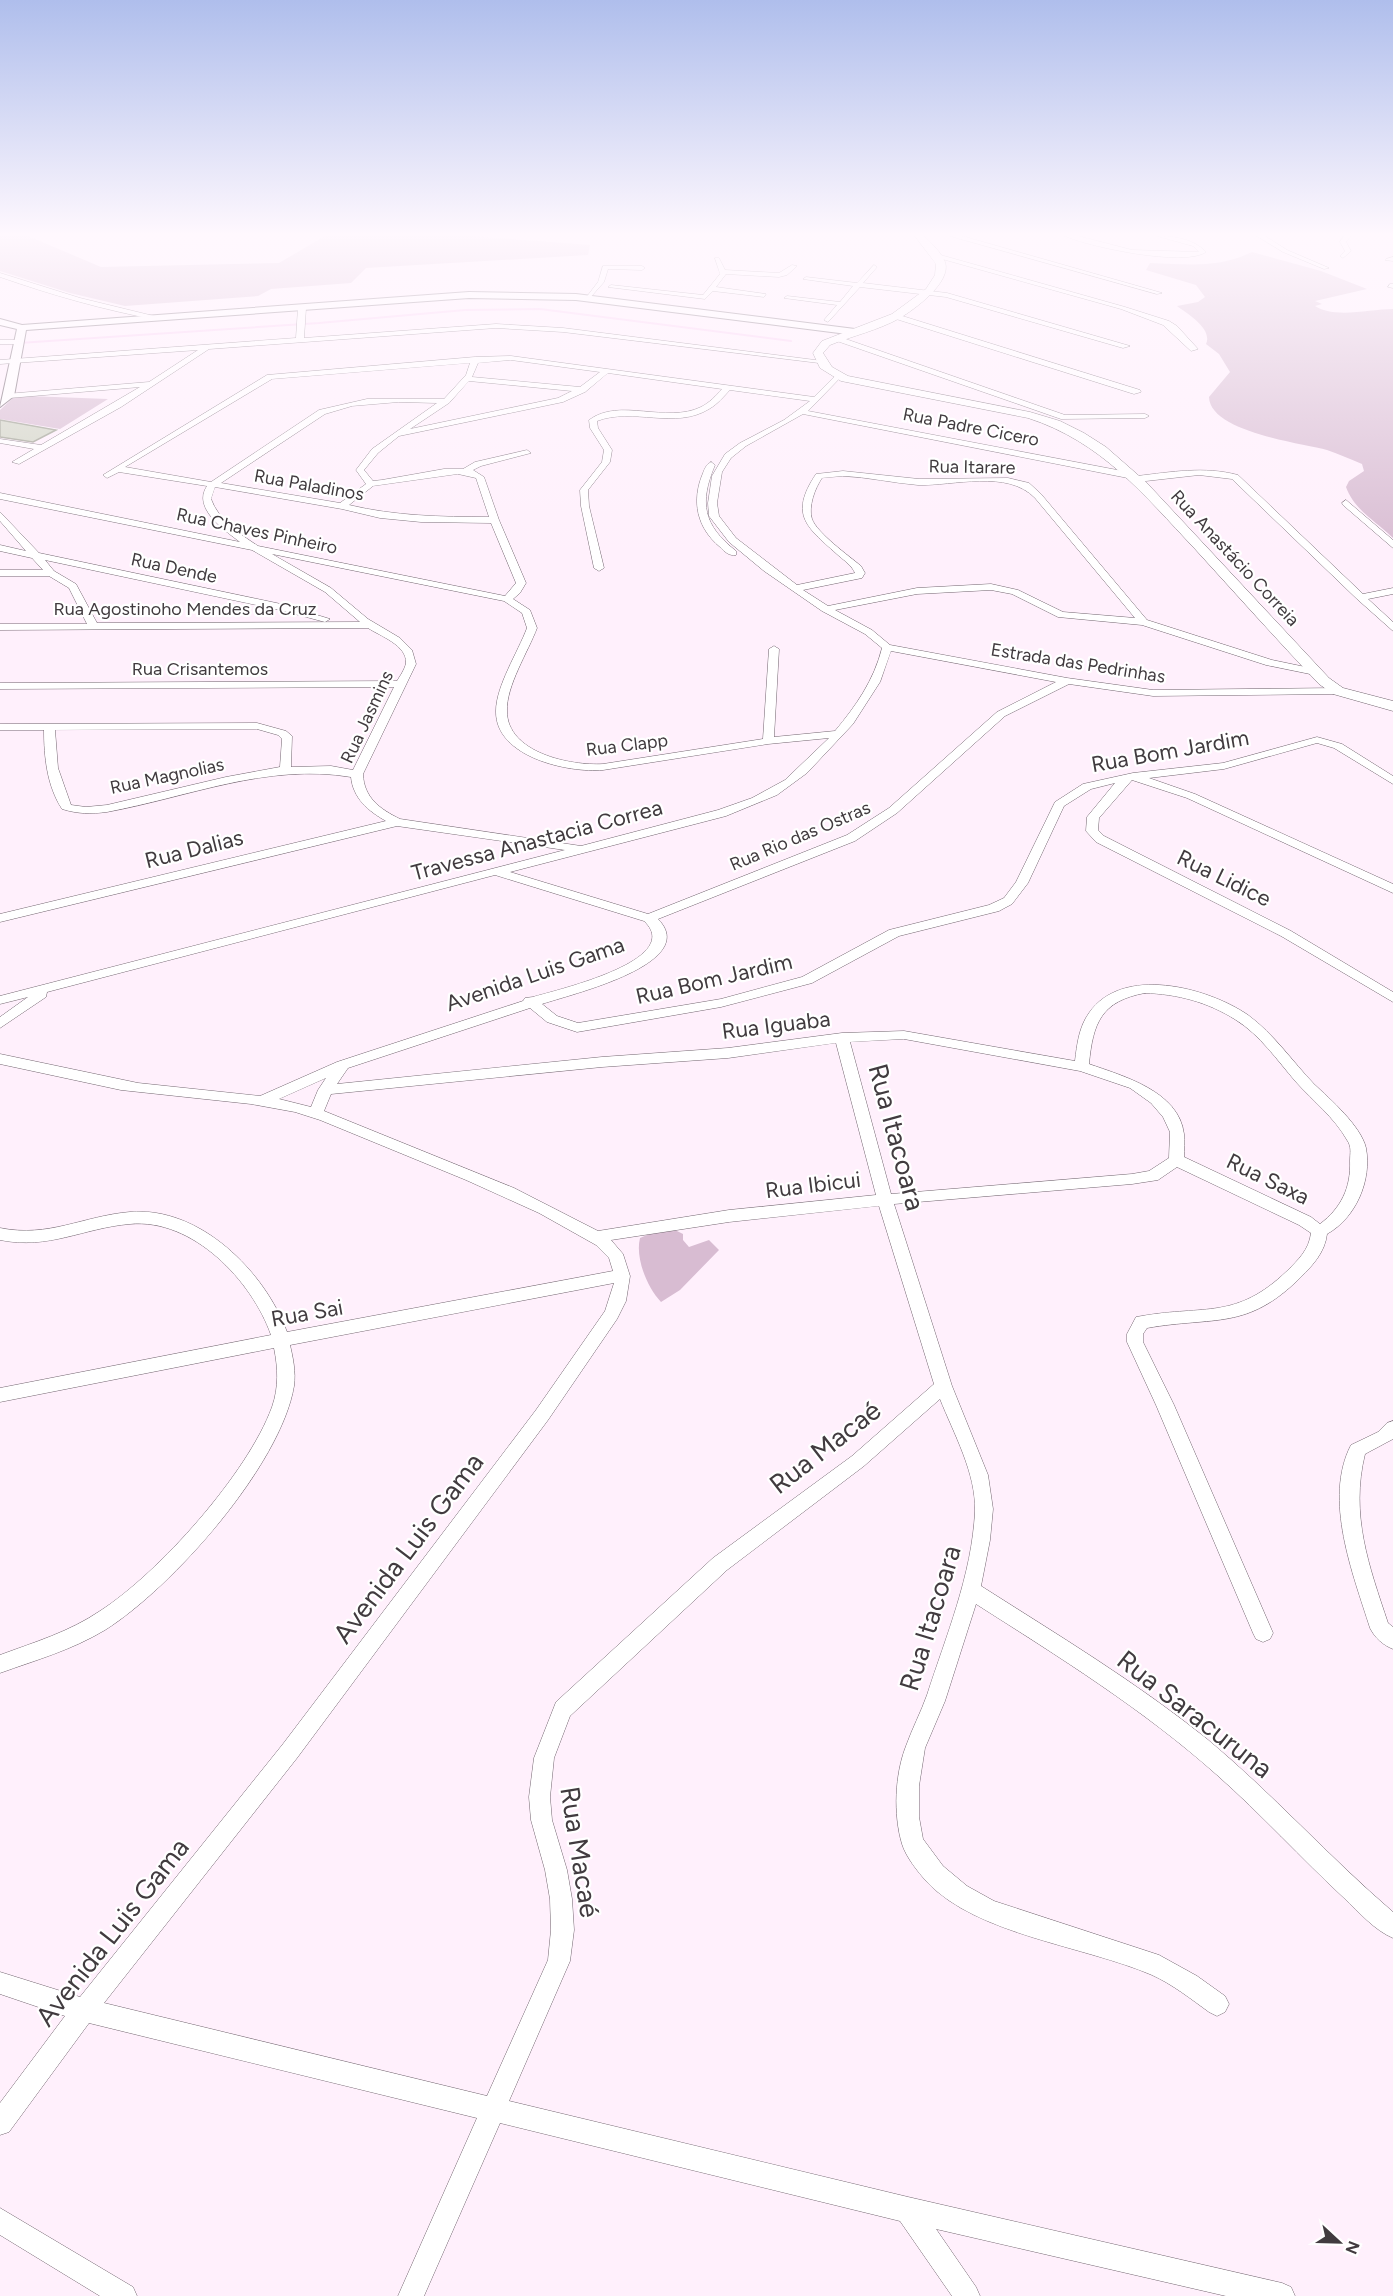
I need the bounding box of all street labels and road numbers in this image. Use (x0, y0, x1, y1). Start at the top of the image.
street label: Rua Padre Cicero (901, 403, 1041, 451)
street label: Rua Itarare (928, 455, 1016, 479)
street label: Rua Paladinos (252, 465, 366, 505)
street label: Rua Anastácio Correia (1166, 485, 1304, 631)
street label: Rua Chaves Pinheiro (174, 503, 340, 559)
street label: Rua Dende (129, 548, 219, 588)
street label: Rua Agostinoho Mendes da Cruz (53, 598, 317, 620)
street label: Estrada das Pedrinhas (989, 638, 1167, 688)
street label: Rua Crisantemos (132, 658, 268, 680)
street label: Rua Jasmins (336, 667, 398, 767)
street label: Rua Bom Jardim (1089, 724, 1251, 778)
street label: Rua Clapp (585, 729, 669, 761)
street label: Rua Magnolias (108, 753, 226, 799)
street label: Travessa Anastacia Correa (409, 794, 665, 886)
street label: Rua Rio das Ostras (726, 796, 874, 876)
street label: Rua Dalias (142, 824, 246, 874)
street label: Rua Lidice (1173, 844, 1275, 912)
street label: Avenida Luis Gama (442, 931, 628, 1017)
street label: Rua Bom Jardim (633, 948, 795, 1010)
street label: Rua Iguaba (720, 1005, 832, 1045)
street label: Rua Itacoara (862, 1060, 932, 1214)
street label: Rua Saxa (1222, 1147, 1314, 1211)
street label: Rua Ibicui (764, 1166, 862, 1204)
street label: Rua Sai (269, 1293, 345, 1333)
street label: Rua Macaé (763, 1393, 887, 1501)
street label: Avenida Luis Gama (326, 1446, 490, 1650)
street label: Rua Itacoara (892, 1541, 968, 1695)
street label: Rua Saracuruna (1111, 1643, 1279, 1785)
street label: Rua Macaé (553, 1784, 607, 1920)
street label: Avenida Luis Gama (28, 1831, 196, 2033)

